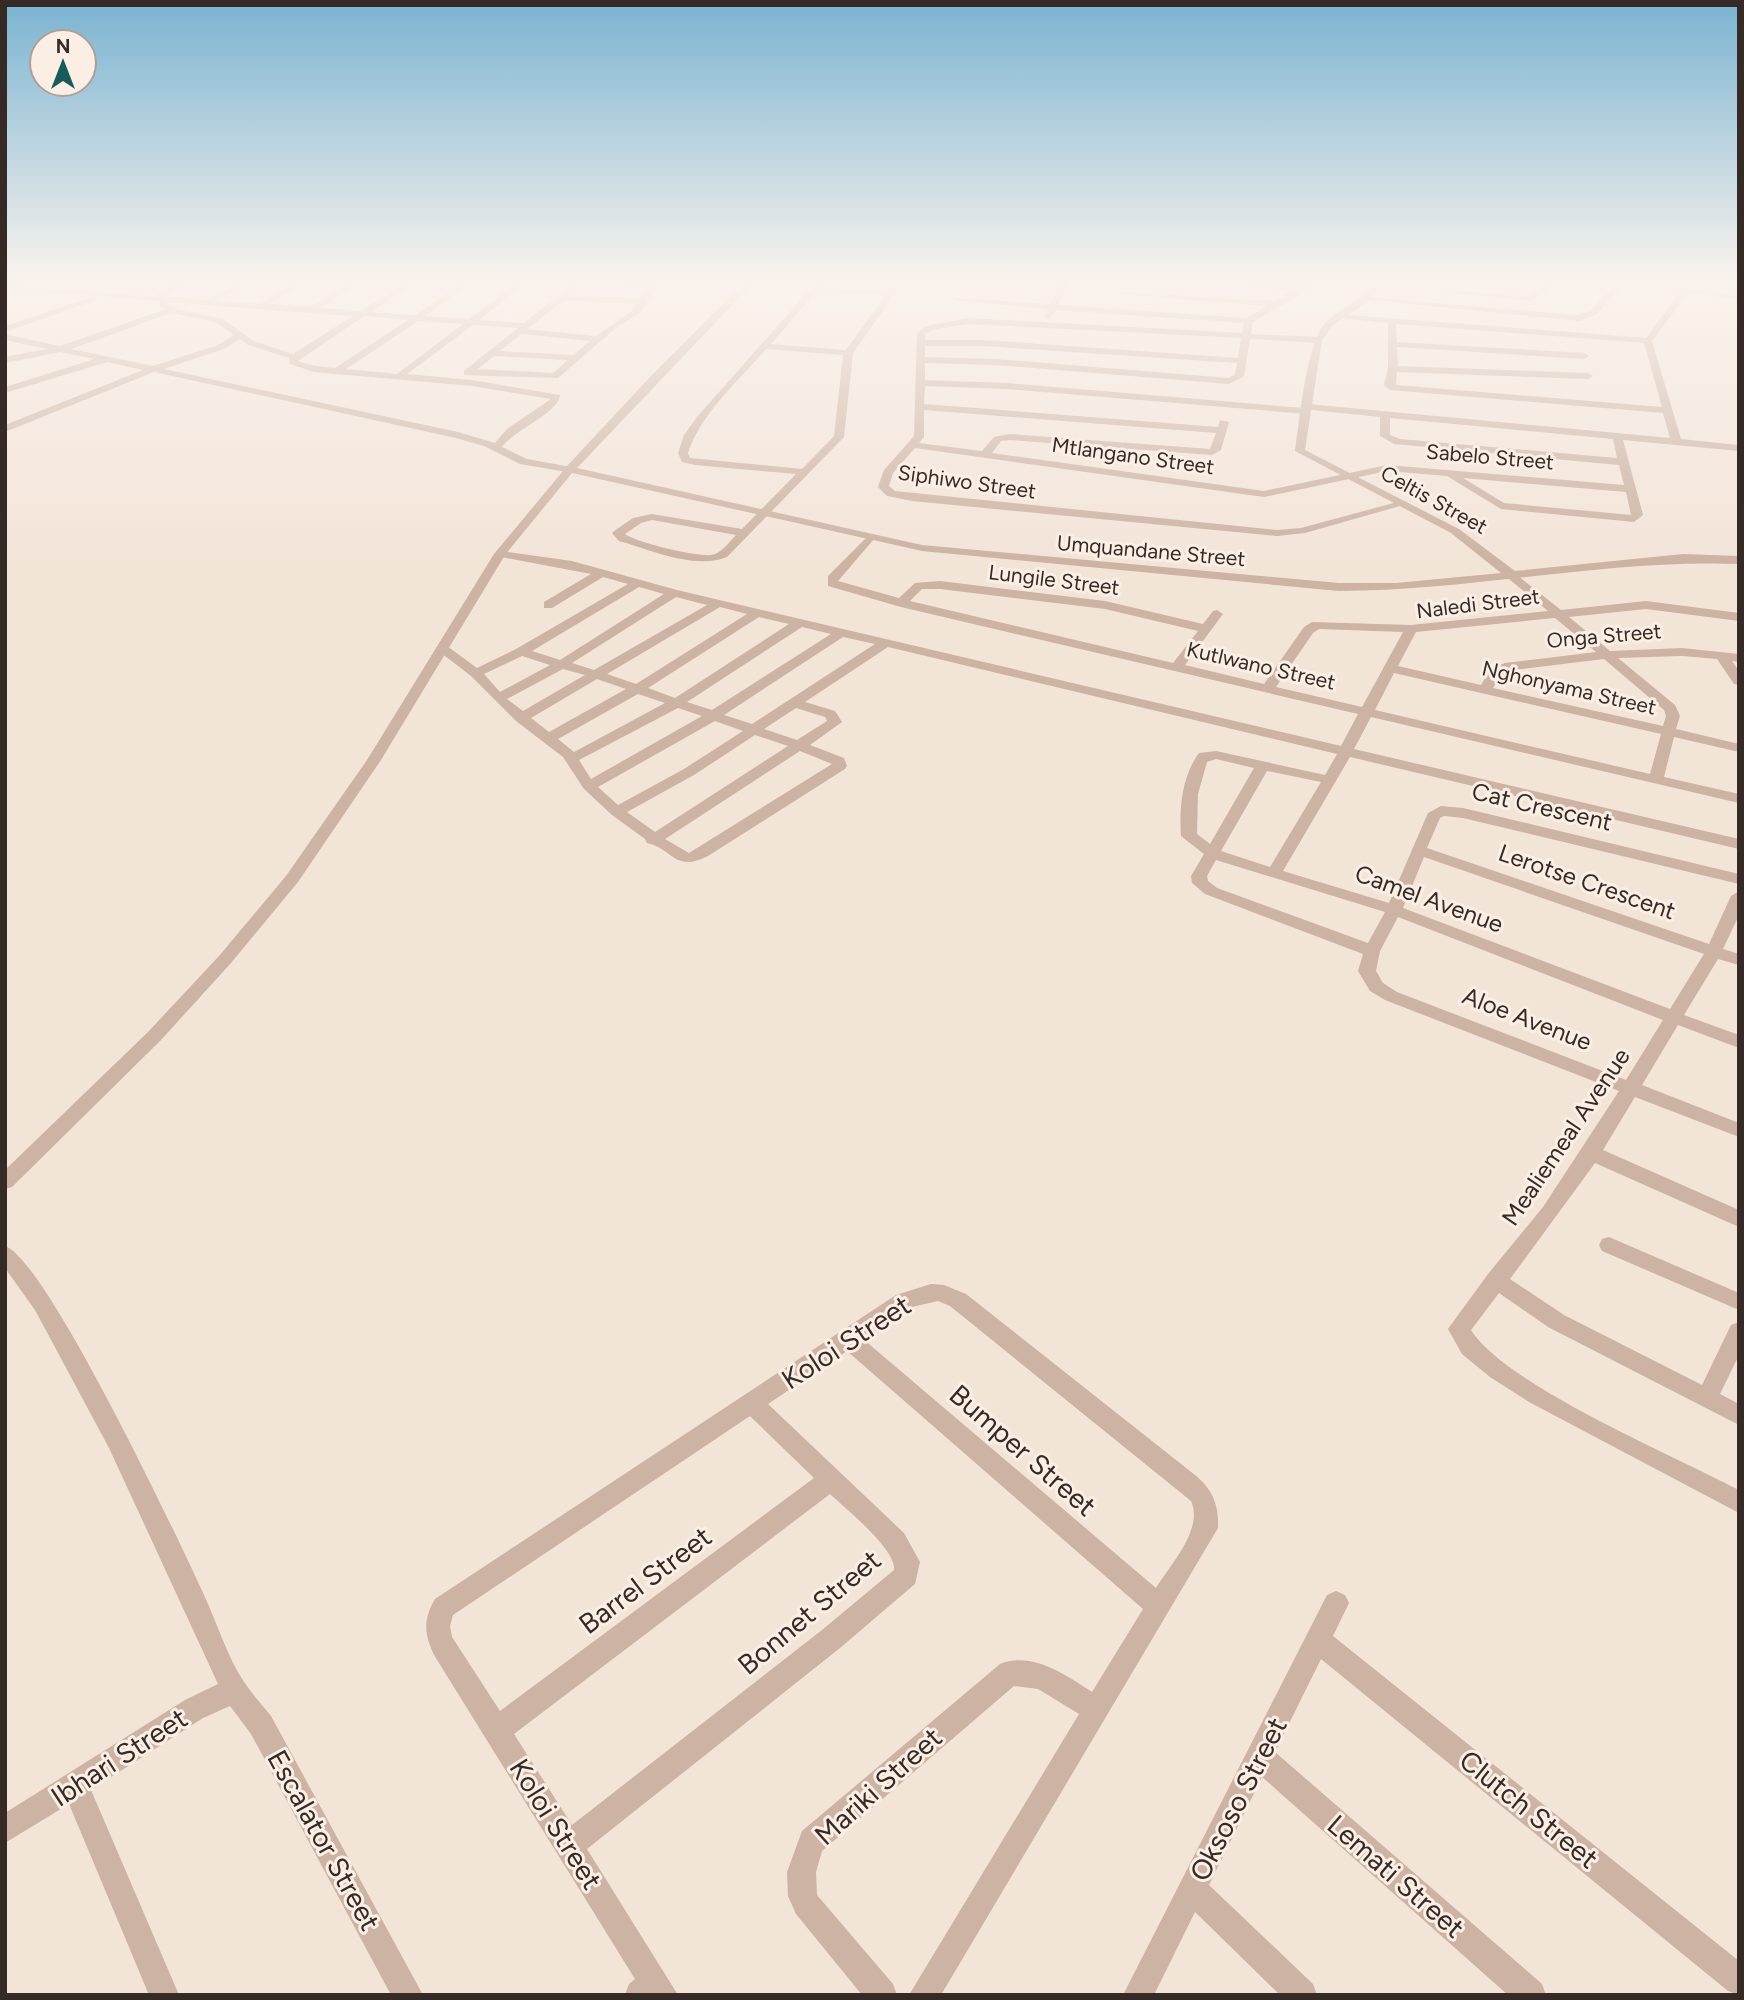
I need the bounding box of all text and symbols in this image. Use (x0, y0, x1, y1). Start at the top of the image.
north arrow (28, 28, 98, 98)
text: N (56, 35, 70, 58)
street label: Mtlangano Street (1050, 432, 1216, 479)
street label: Sabelo Street (1425, 438, 1555, 475)
street label: Siphiwo Street (896, 459, 1038, 504)
street label: Celtis Street (1377, 460, 1492, 539)
street label: Umquandane Street (1056, 530, 1246, 571)
street label: Lungile Street (987, 559, 1121, 600)
street label: Naledi Street (1415, 584, 1541, 623)
street label: Onga Street (1546, 618, 1662, 653)
street label: Kutlwano Street (1184, 636, 1338, 695)
street label: Nghonyama Street (1480, 655, 1659, 720)
street label: Cat Crescent (1469, 776, 1615, 837)
street label: Lerotse Crescent (1495, 838, 1679, 925)
street label: Camel Avenue (1351, 858, 1507, 939)
street label: Aloe Avenue (1459, 981, 1596, 1056)
street label: Mealiemeal Avenue (1495, 1042, 1636, 1231)
street label: Koloi Street (775, 1288, 917, 1396)
street label: Bumper Street (943, 1377, 1103, 1523)
street label: Barrel Street (572, 1519, 718, 1641)
street label: Bonnet Street (731, 1542, 887, 1682)
street label: Ibhari Street (45, 1700, 193, 1814)
street label: Oksoso Street (1182, 1711, 1294, 1887)
street label: Mariki Street (807, 1720, 949, 1852)
street label: Clutch Street (1453, 1743, 1605, 1875)
street label: Escalator Street (260, 1744, 388, 1936)
street label: Koloi Street (503, 1753, 609, 1895)
street label: Lemati Street (1321, 1807, 1471, 1945)

